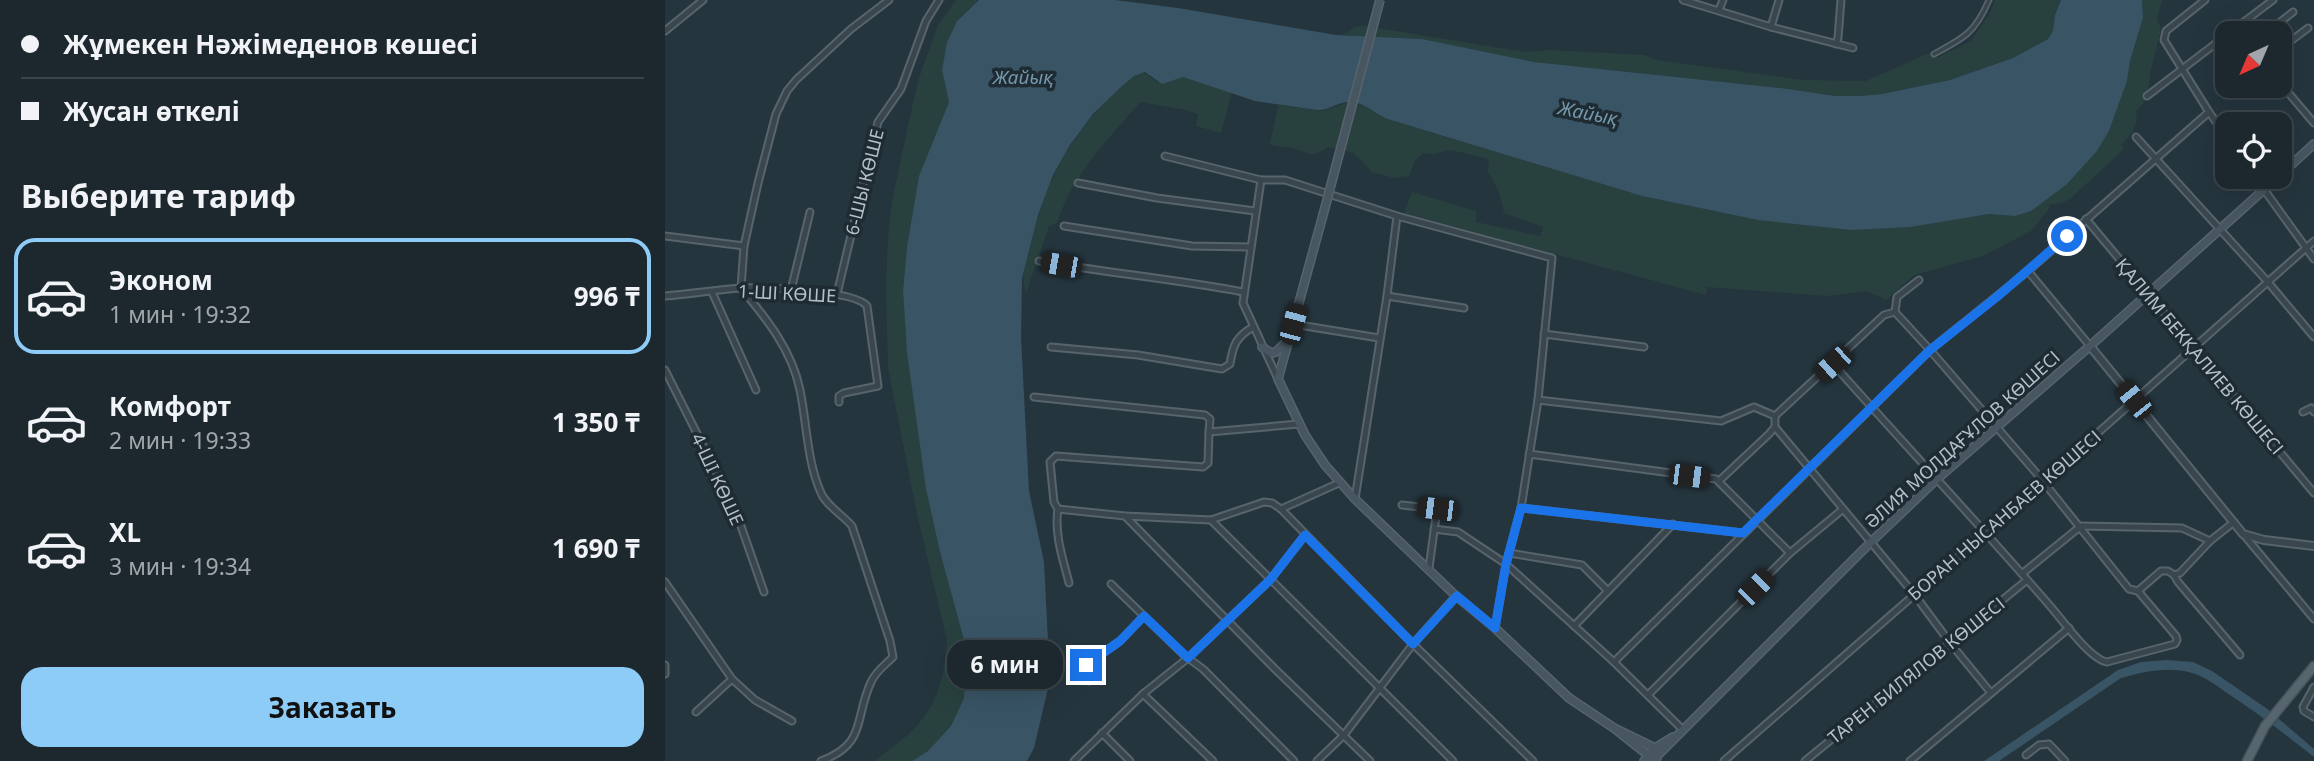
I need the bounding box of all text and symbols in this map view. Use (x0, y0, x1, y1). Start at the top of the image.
north arrow (2215, 21, 2293, 98)
map controls (2215, 21, 2292, 189)
text: Жұмекен Нәжімеденов көшесі (63, 26, 478, 62)
water label: Жайық (992, 64, 1053, 90)
text: Жусан өткелі (63, 93, 240, 129)
water label: Жайық (1555, 94, 1620, 132)
button: locate (2215, 112, 2292, 189)
street label: 6-ШЫ КӨШЕ (839, 127, 889, 237)
text: Выберите тариф (21, 174, 296, 217)
route start (2051, 220, 2083, 252)
car (1039, 251, 1084, 279)
street label: ҚАЛИМ БЕКҚАЛИЕВ КӨШЕСІ (2111, 253, 2289, 459)
text: Эконом (109, 262, 213, 298)
icon: car (25, 265, 88, 328)
text: 996 ₸ (574, 278, 640, 314)
street label: 1-ШІ КӨШЕ (737, 278, 837, 308)
text: 1 мин · 19:32 (109, 298, 251, 330)
car (1278, 301, 1309, 347)
car (1811, 342, 1856, 386)
street label: ӘЛИЯ МОЛДАҒҰЛОВ КӨШЕСІ (1859, 345, 2065, 533)
car (2113, 377, 2156, 423)
text: Комфорт (109, 388, 231, 424)
icon: car (25, 391, 88, 454)
text: 1 350 ₸ (552, 404, 640, 440)
text: 2 мин · 19:33 (109, 424, 251, 456)
street label: БОРАН НЫСАНБАЕВ КӨШЕСІ (1902, 424, 2106, 606)
street label: 4-ШI КӨШЕ (686, 429, 750, 529)
car (1667, 463, 1712, 489)
car (1415, 496, 1460, 522)
text: XL (109, 514, 141, 550)
icon: car (25, 517, 88, 580)
text: 1 690 ₸ (552, 530, 640, 566)
text: 3 мин · 19:34 (109, 550, 251, 582)
car (1733, 566, 1778, 610)
street label: ТАРЕН БИЛЯЛОВ КӨШЕСІ (1823, 591, 2009, 749)
callout: 6 мин (946, 640, 1061, 690)
text: 6 мин (971, 648, 1039, 680)
route end (1070, 649, 1102, 681)
button: Заказать (21, 667, 644, 747)

